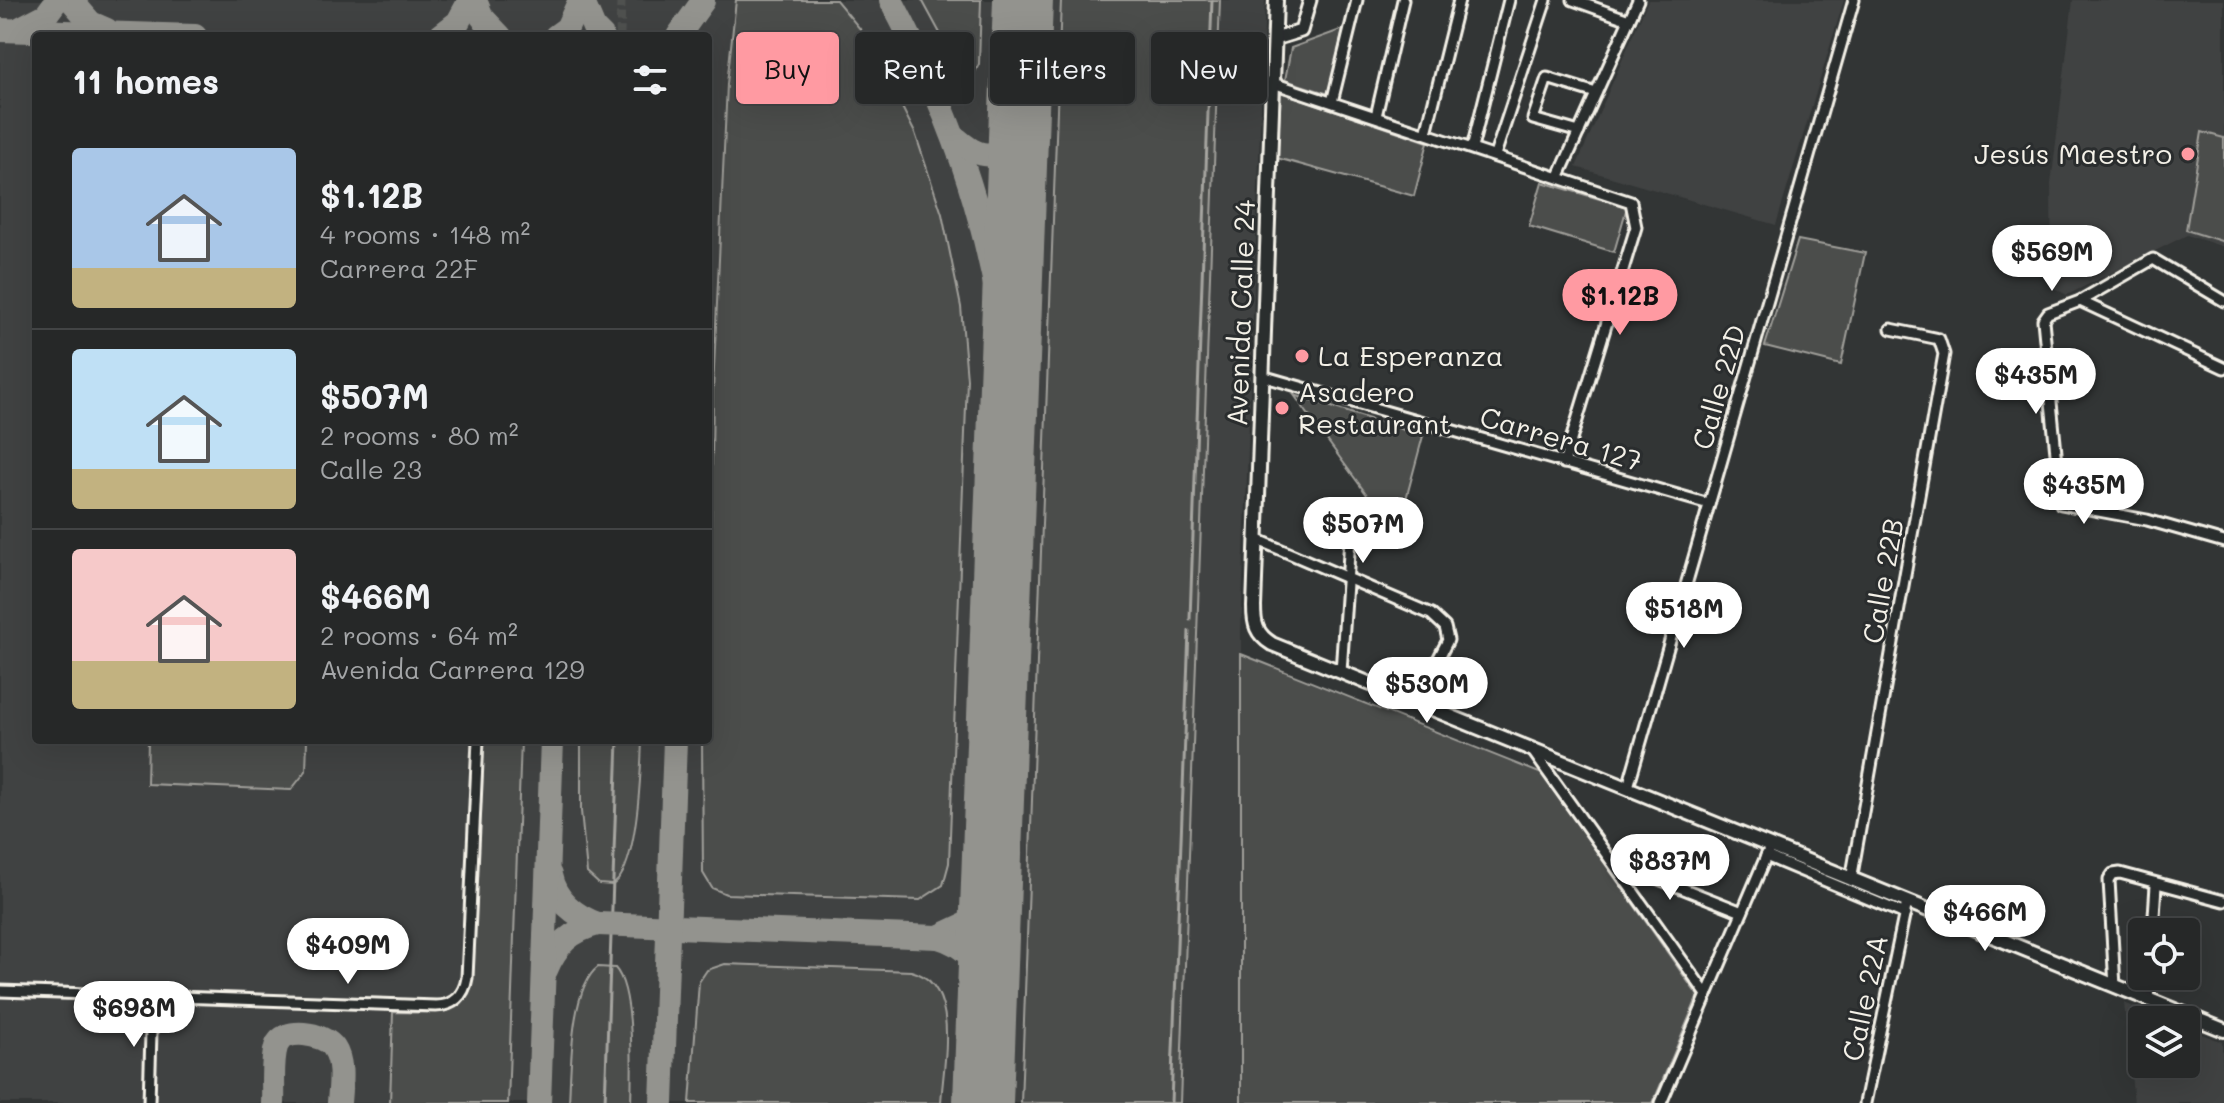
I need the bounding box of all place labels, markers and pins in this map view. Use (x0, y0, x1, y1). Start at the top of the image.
place label: Jesús Maestro (1974, 135, 2172, 171)
marker: Jesús Maestro (2179, 145, 2197, 163)
pin: $569M (1996, 225, 2108, 293)
pin: $1.12B (1555, 269, 1685, 337)
place label: La Esperanza (1318, 337, 1503, 373)
marker: La Esperanza (1293, 347, 1311, 365)
pin: $435M (1980, 348, 2092, 416)
place label: Asadero Restaurant (1298, 373, 1451, 441)
marker: Asadero Restaurant (1273, 399, 1291, 417)
pin: $435M (2028, 458, 2140, 526)
pin: $507M (1307, 497, 1419, 565)
pin: $518M (1628, 582, 1740, 650)
pin: $530M (1371, 657, 1483, 725)
pin: $837M (1614, 834, 1726, 902)
pin: $466M (1929, 885, 2041, 953)
pin: $409M (292, 918, 404, 986)
pin: $698M (78, 981, 190, 1049)

